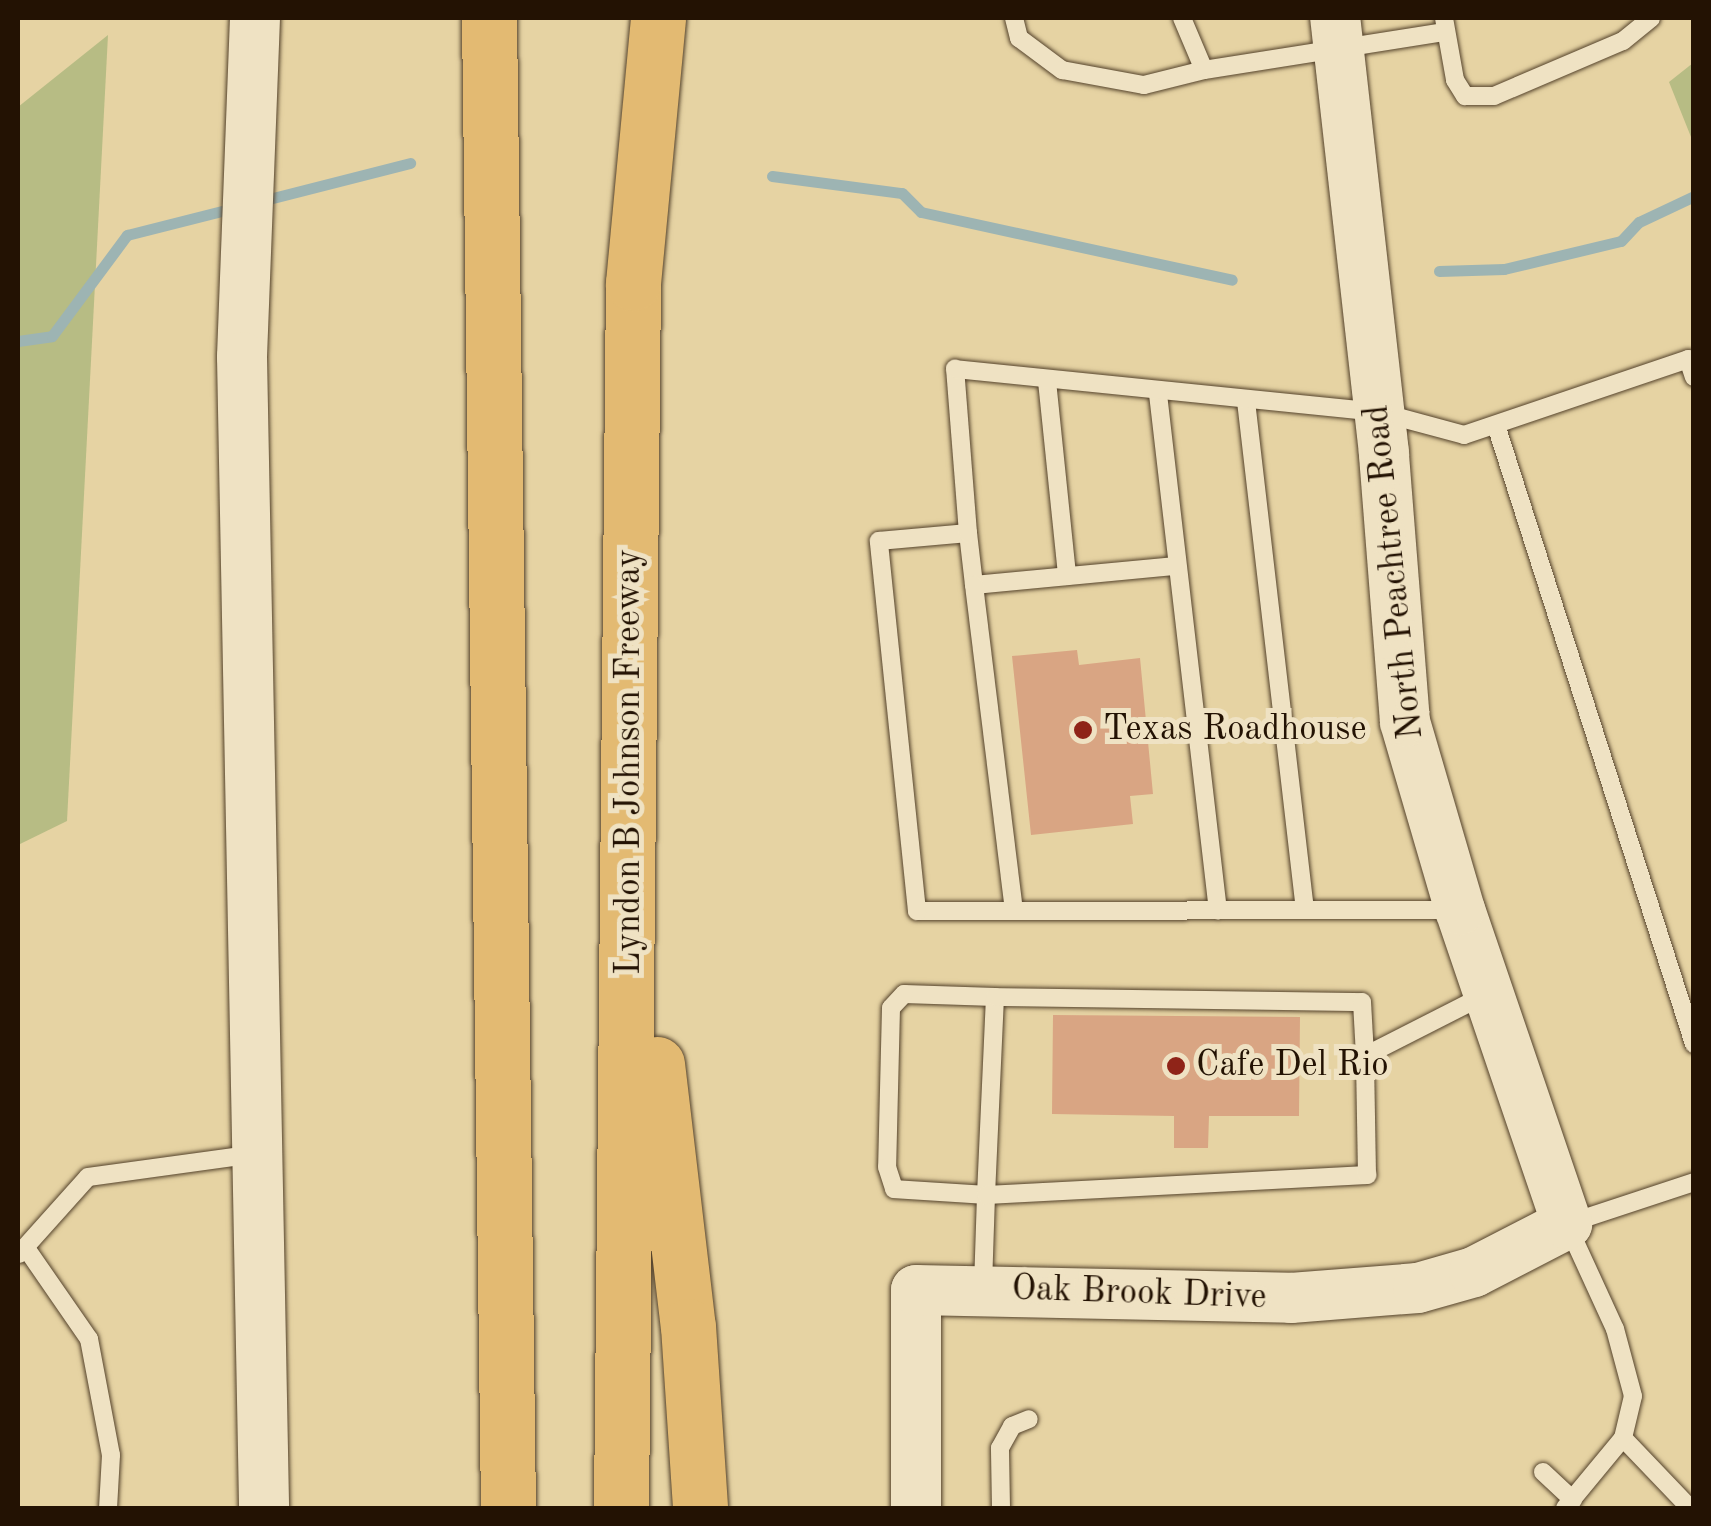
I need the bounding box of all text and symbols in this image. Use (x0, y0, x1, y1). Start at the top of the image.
street label: North Peachtree Road (1357, 403, 1433, 741)
street label: Lyndon B Johnson Freeway (609, 549, 651, 975)
place label: Texas Roadhouse (1103, 709, 1367, 751)
marker: Texas Roadhouse (1072, 719, 1094, 741)
place label: Cafe Del Rio (1196, 1045, 1389, 1087)
marker: Cafe Del Rio (1165, 1055, 1187, 1077)
street label: Oak Brook Drive (1011, 1269, 1267, 1319)

